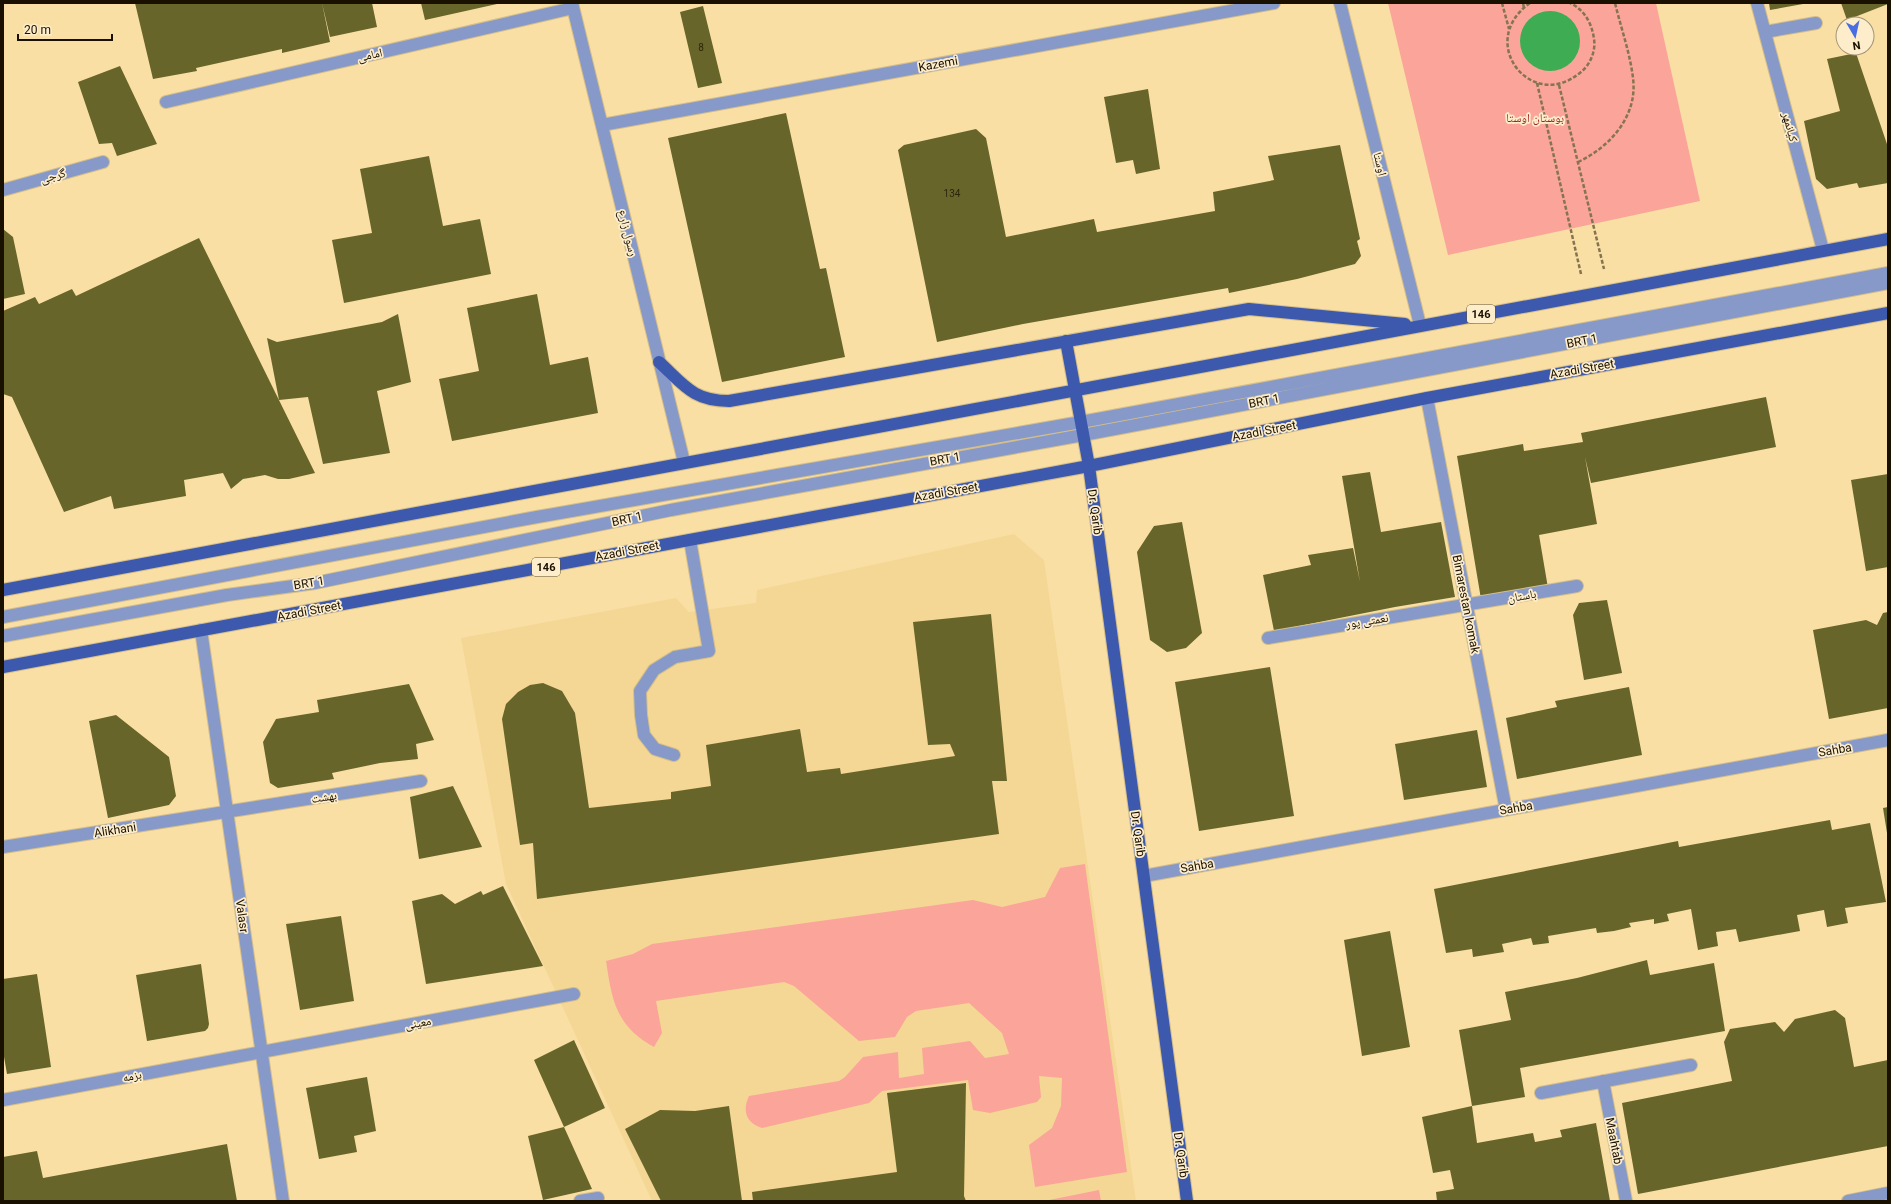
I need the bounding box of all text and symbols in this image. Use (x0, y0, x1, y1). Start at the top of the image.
scale bar (18, 16, 112, 42)
north arrow (1835, 16, 1875, 56)
text: 20 m (24, 23, 51, 37)
text: N (1851, 38, 1861, 52)
house number: 8 (698, 42, 704, 53)
street label: امامی (356, 45, 384, 65)
street label: Kazemi (917, 54, 959, 74)
street label: کیانمهر (1779, 110, 1801, 143)
park label: بوستان اوستا (1506, 111, 1564, 125)
street label: اوستا (1370, 151, 1390, 177)
street label: گرجی (39, 166, 67, 186)
house number: 134 (944, 188, 961, 199)
street label: رسول زارع (614, 208, 641, 258)
road number: 146 (1467, 305, 1495, 323)
street label: BRT 1 (1565, 331, 1599, 351)
street label: Azadi Street (1549, 356, 1615, 382)
street label: BRT 1 (1247, 391, 1281, 411)
street label: Azadi Street (1231, 418, 1297, 444)
street label: BRT 1 (928, 449, 962, 469)
street label: Azadi Street (913, 479, 979, 505)
street label: Dr. Qarib (1085, 488, 1105, 536)
street label: BRT 1 (610, 509, 644, 529)
street label: Azadi Street (594, 538, 660, 564)
street label: Bimarestan komak (1450, 554, 1483, 655)
road number: 146 (532, 558, 560, 576)
street label: BRT 1 (293, 574, 325, 592)
street label: باستان (1507, 587, 1537, 606)
street label: Azadi Street (276, 598, 342, 624)
street label: نعمتی پور (1344, 611, 1389, 632)
street label: Sahba (1817, 740, 1853, 760)
street label: بهشت (310, 788, 338, 806)
street label: Sahba (1498, 798, 1534, 818)
street label: Dr. Qarib (1128, 810, 1148, 858)
street label: Alikhani (93, 820, 137, 840)
street label: Sahba (1179, 856, 1215, 876)
street label: Valasr (233, 898, 251, 934)
street label: معینی (404, 1014, 432, 1032)
street label: بزمه (121, 1067, 143, 1085)
street label: Maahtab (1603, 1116, 1625, 1166)
street label: Dr. Qarib (1171, 1131, 1191, 1179)

